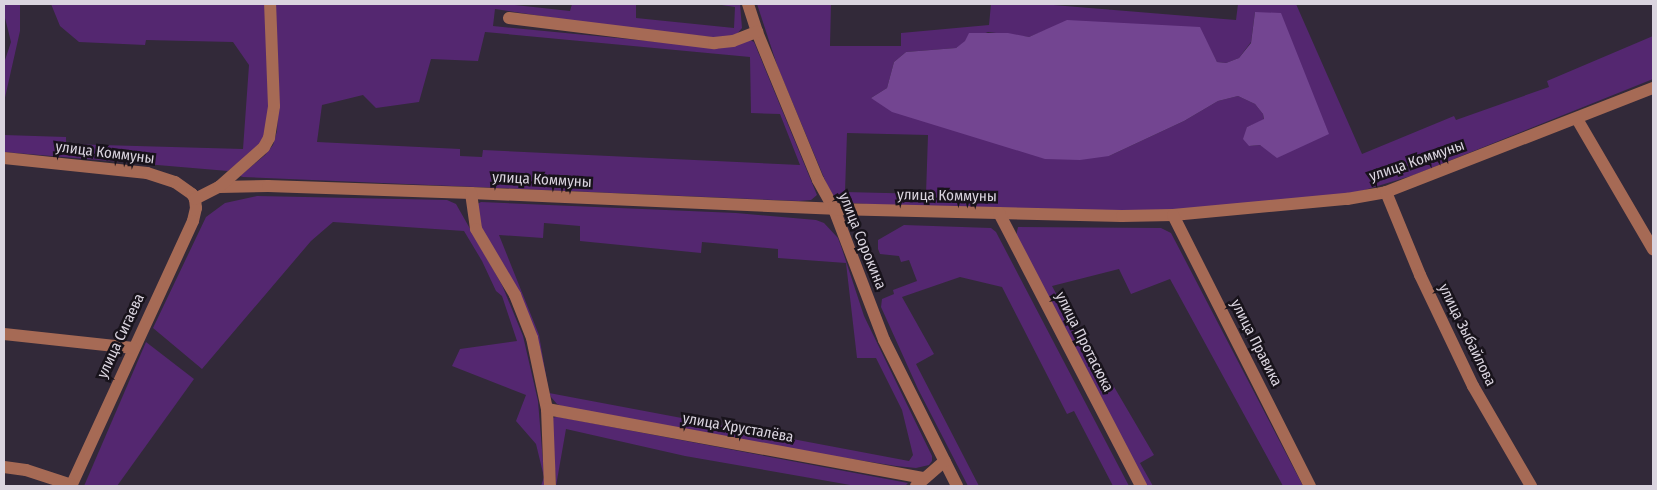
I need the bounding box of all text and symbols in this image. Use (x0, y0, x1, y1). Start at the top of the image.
street label: улица Коммуны (1367, 136, 1467, 186)
street label: улица Коммуны (54, 138, 156, 168)
street label: улица Коммуны (492, 168, 592, 192)
street label: улица Коммуны (897, 186, 997, 206)
street label: улица Сорокина (834, 190, 890, 292)
street label: улица Зыбайлова (1434, 281, 1500, 389)
street label: улица Протасюка (1051, 289, 1117, 395)
street label: улица Сигаева (94, 291, 148, 381)
street label: улица Правика (1226, 297, 1286, 389)
street label: улица Хрусталёва (681, 409, 795, 447)

